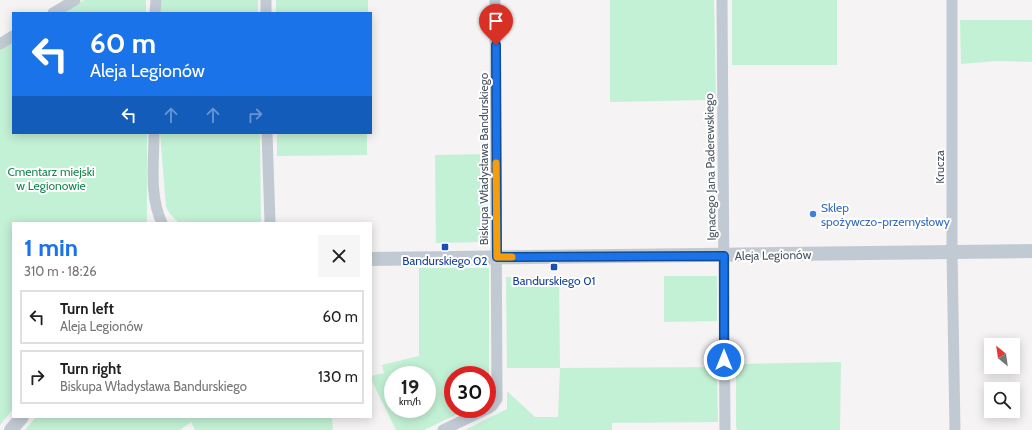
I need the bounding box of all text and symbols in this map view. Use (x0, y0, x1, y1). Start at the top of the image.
pin (479, 4, 513, 45)
icon: arrive (485, 10, 507, 32)
text: 60 m (90, 26, 156, 60)
icon: left (24, 28, 76, 80)
text: Aleja Legionów (90, 60, 205, 82)
street label: Biskupa Władysława Bandurskiego (476, 72, 491, 245)
street label: Ignacego Jana Paderewskiego (701, 93, 719, 241)
icon: left (118, 104, 140, 126)
icon: ahead (160, 104, 182, 126)
icon: ahead (202, 104, 224, 126)
icon: right (244, 104, 266, 126)
street label: Krucza (932, 150, 947, 184)
park label: Cmentarz miejski w Legionowie (7, 164, 95, 193)
place label: Sklep spożywczo-przemysłowy (821, 200, 950, 229)
marker: Sklep spożywczo-przemysłowy (808, 209, 818, 219)
text: 1 min (24, 233, 78, 262)
button: close (318, 235, 360, 277)
marker: Bandurskiego 02 (440, 242, 450, 252)
street label: Aleja Legionów (735, 247, 812, 263)
place label: Bandurskiego 02 (402, 253, 488, 268)
marker: Bandurskiego 01 (549, 262, 559, 272)
text: 310 m · 18:26 (24, 263, 97, 279)
place label: Bandurskiego 01 (513, 273, 595, 288)
text: Turn left (60, 300, 114, 318)
icon: left (26, 306, 48, 328)
text: 60 m (322, 308, 358, 326)
text: Aleja Legionów (60, 318, 143, 334)
north arrow (984, 338, 1020, 374)
map controls (984, 338, 1020, 418)
position arrow (703, 339, 745, 381)
text: Turn right (60, 360, 121, 378)
icon: right (26, 366, 48, 388)
speed limit sign: 30 (444, 366, 496, 418)
text: 130 m (318, 368, 358, 386)
text: 19 (401, 375, 419, 399)
text: Biskupa Władysława Bandurskiego (60, 378, 247, 394)
button: search (984, 382, 1020, 418)
text: km/h (399, 395, 421, 408)

